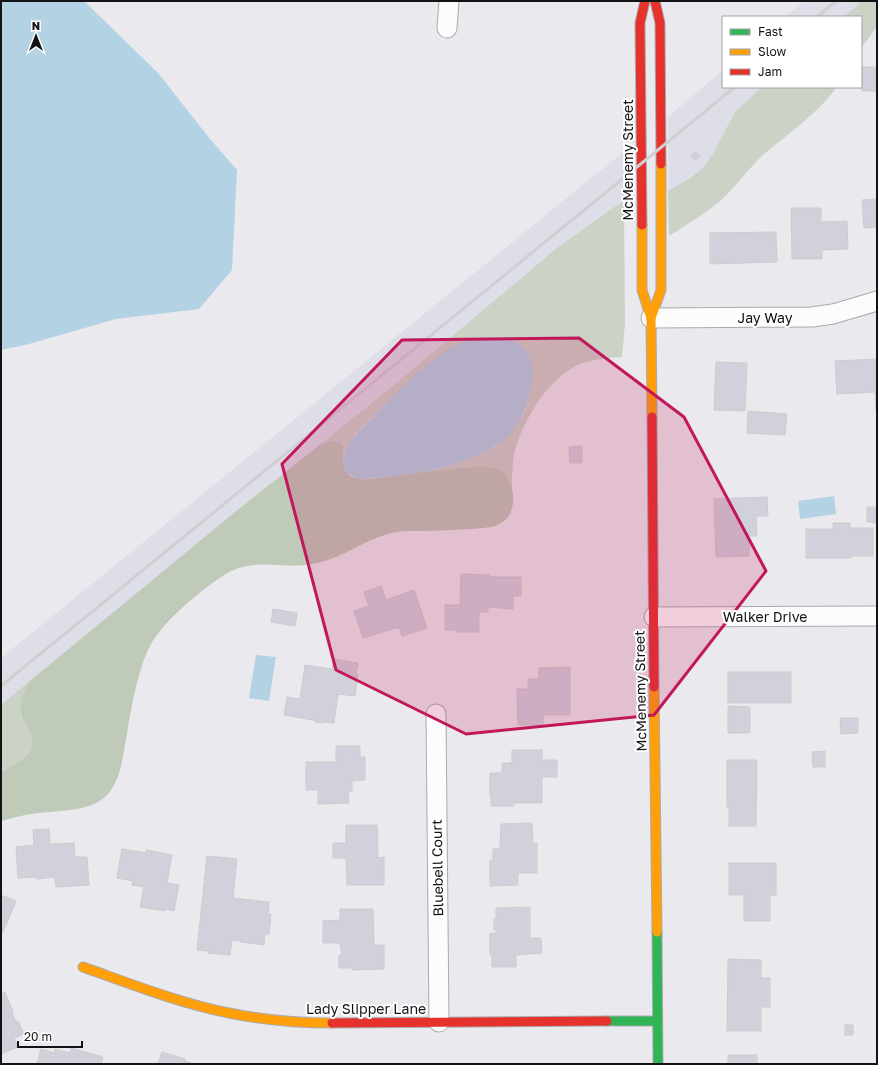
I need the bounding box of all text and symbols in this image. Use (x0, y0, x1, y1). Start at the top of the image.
north arrow (16, 16, 56, 56)
legend (722, 16, 862, 88)
text: N (32, 19, 40, 32)
text: Fast (758, 24, 783, 39)
text: Slow (758, 44, 786, 59)
text: Jam (758, 64, 782, 79)
street label: McMenemy Street (619, 99, 636, 221)
street label: Jay Way (737, 309, 793, 326)
street label: Walker Drive (723, 608, 807, 625)
street label: McMenemy Street (630, 630, 650, 752)
street label: Bluebell Court (428, 819, 446, 917)
street label: Lady Slipper Lane (306, 1000, 426, 1017)
scale bar (18, 1023, 82, 1049)
text: 20 m (24, 1029, 52, 1044)

